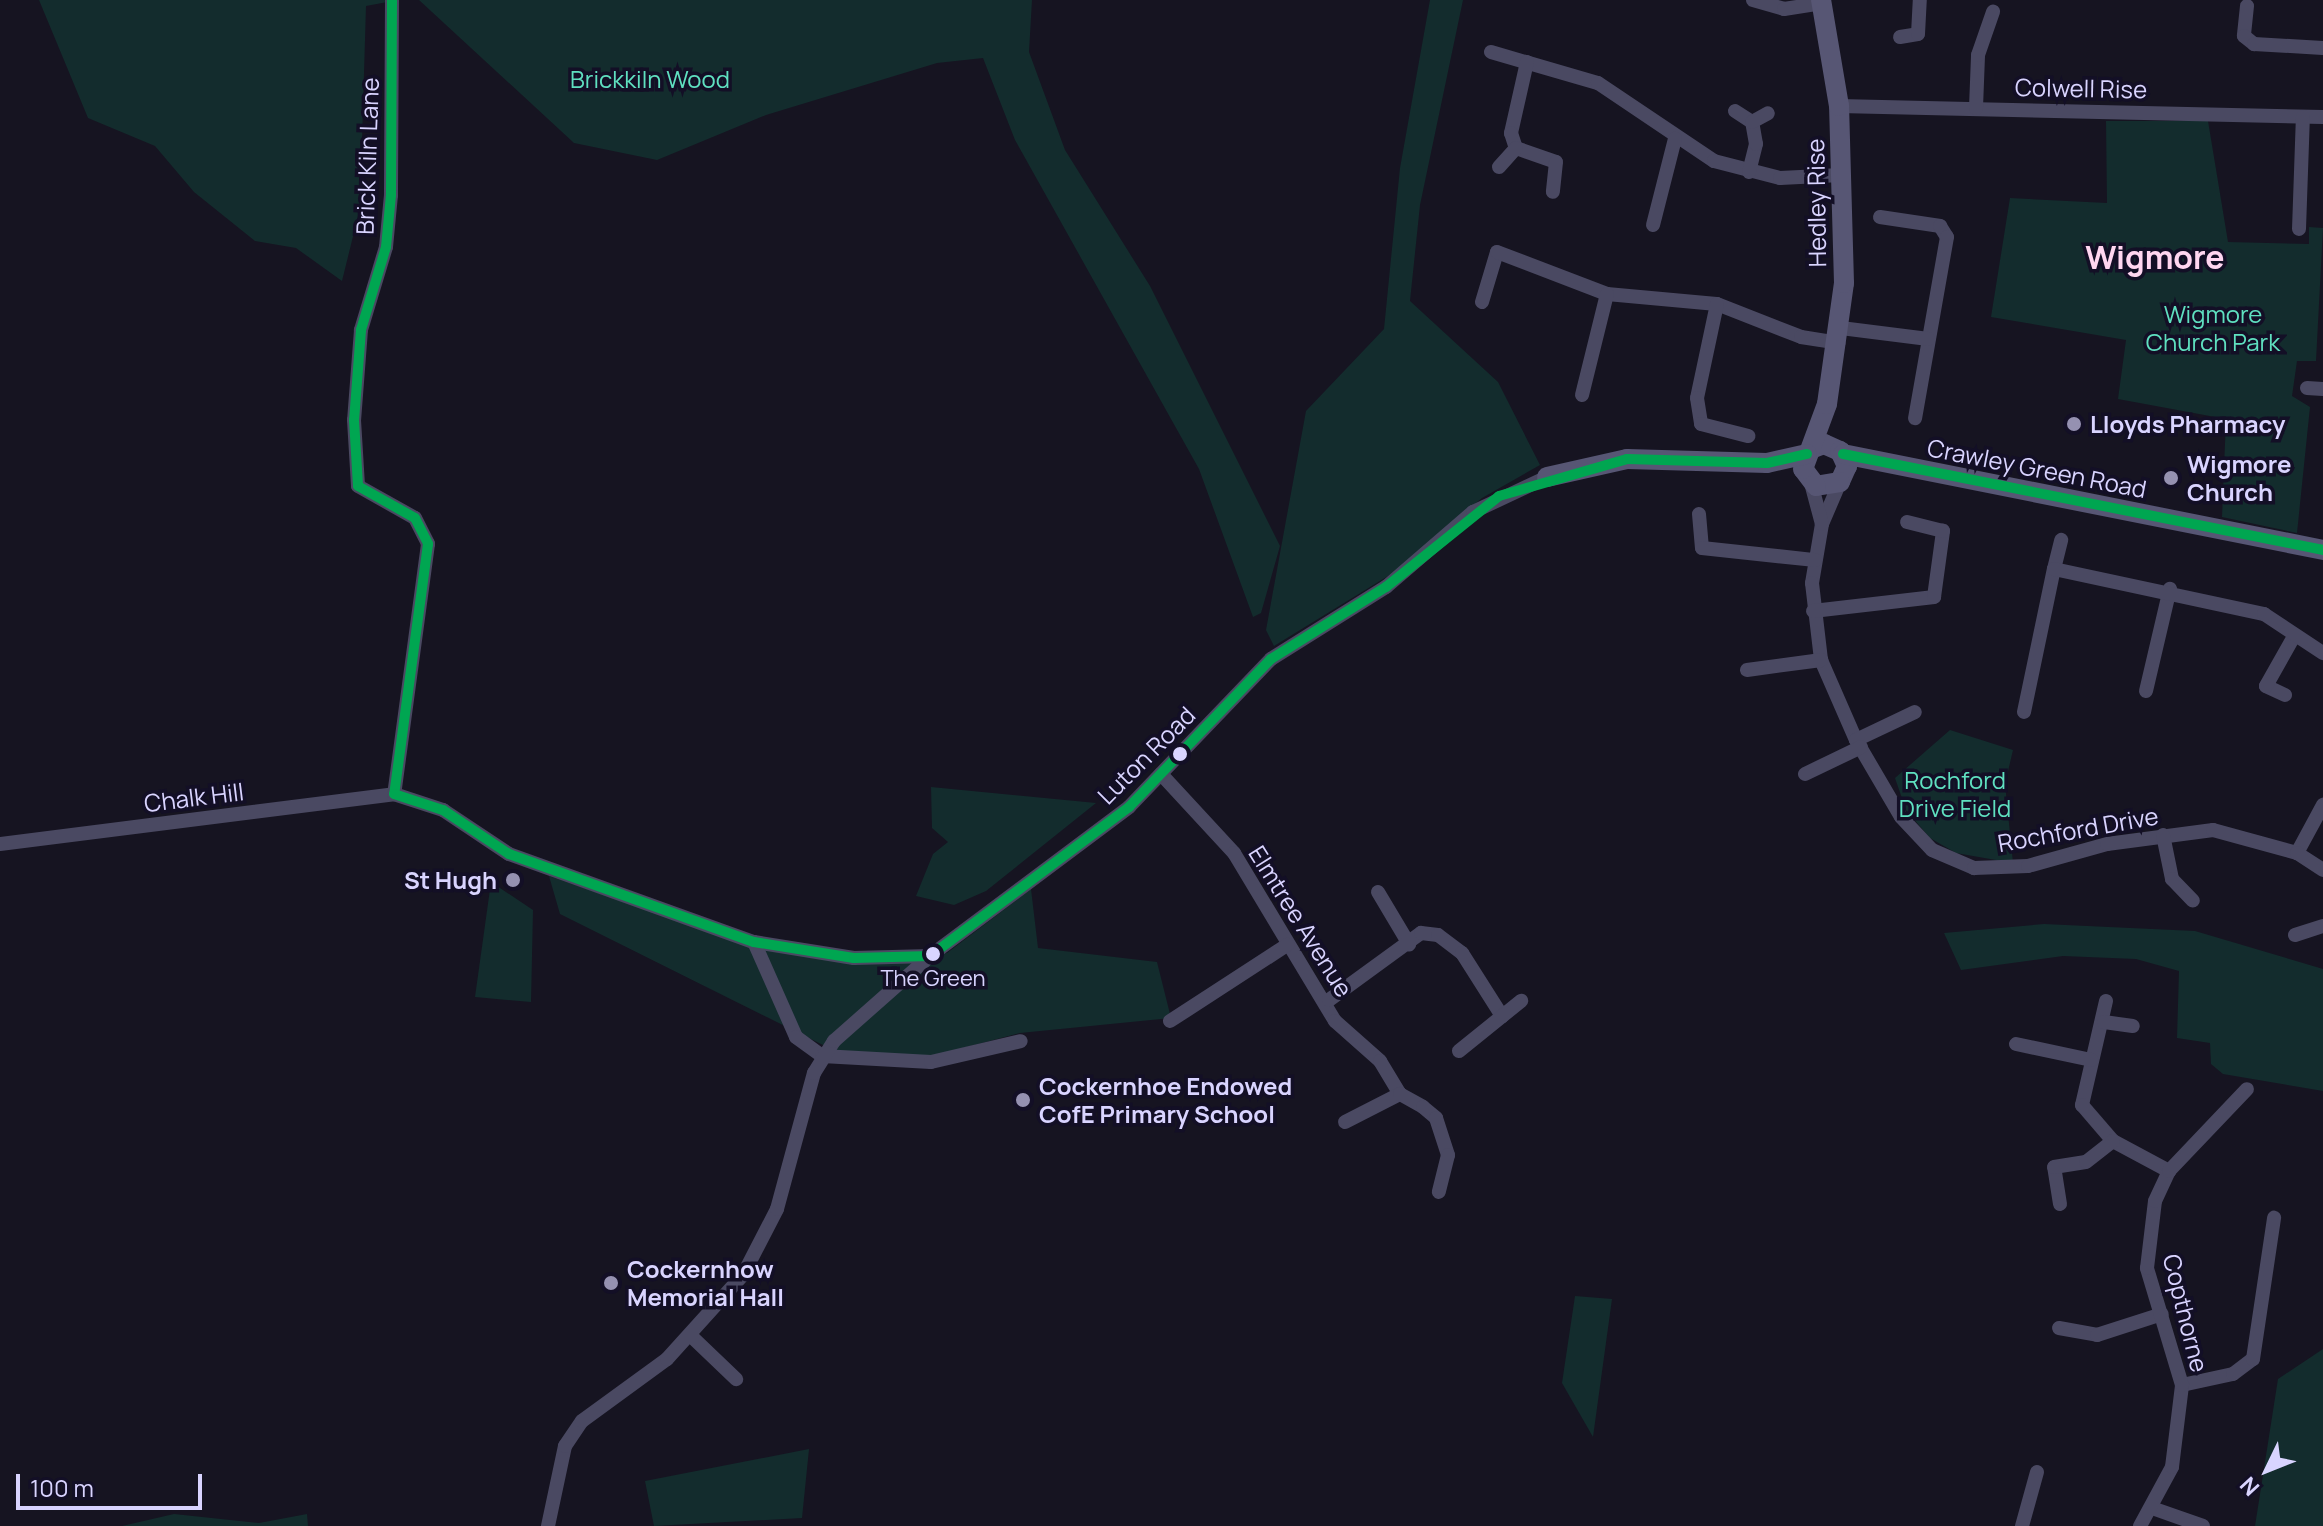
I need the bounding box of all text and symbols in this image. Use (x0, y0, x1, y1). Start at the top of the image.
park label: Brickkiln Wood (570, 65, 730, 93)
street label: Colwell Rise (2015, 72, 2147, 104)
street label: Brick Kiln Lane (350, 77, 384, 235)
street label: Hedley Rise (1800, 138, 1832, 268)
district label: Wigmore (2085, 238, 2225, 276)
park label: Wigmore Church Park (2146, 300, 2280, 356)
place label: Lloyds Pharmacy (2090, 410, 2285, 438)
marker: Lloyds Pharmacy (2065, 415, 2083, 433)
street label: Crawley Green Road (1925, 433, 2149, 503)
place label: Wigmore Church (2187, 450, 2291, 506)
marker: Wigmore Church (2162, 469, 2180, 487)
street label: Luton Road (1091, 700, 1201, 810)
unlabelled marker (1172, 746, 1188, 762)
park label: Rochford Drive Field (1899, 766, 2011, 822)
street label: Chalk Hill (142, 777, 246, 817)
street label: Rochford Drive (1995, 801, 2161, 857)
street label: Elmtree Avenue (1243, 840, 1359, 1002)
place label: St Hugh (404, 866, 497, 894)
marker: St Hugh (504, 871, 522, 889)
marker: The Green (925, 946, 941, 962)
place label: The Green (880, 966, 986, 992)
place label: Cockernhoe Endowed CofE Primary School (1039, 1072, 1292, 1128)
marker: Cockernhoe Endowed CofE Primary School (1014, 1091, 1032, 1109)
street label: Copthorne (2157, 1251, 2215, 1375)
place label: Cockernhow Memorial Hall (627, 1255, 784, 1311)
marker: Cockernhow Memorial Hall (602, 1274, 620, 1292)
north arrow (2227, 1430, 2307, 1510)
scale bar (20, 1458, 206, 1508)
text: N (2233, 1470, 2266, 1502)
text: 100 m (30, 1471, 94, 1504)

